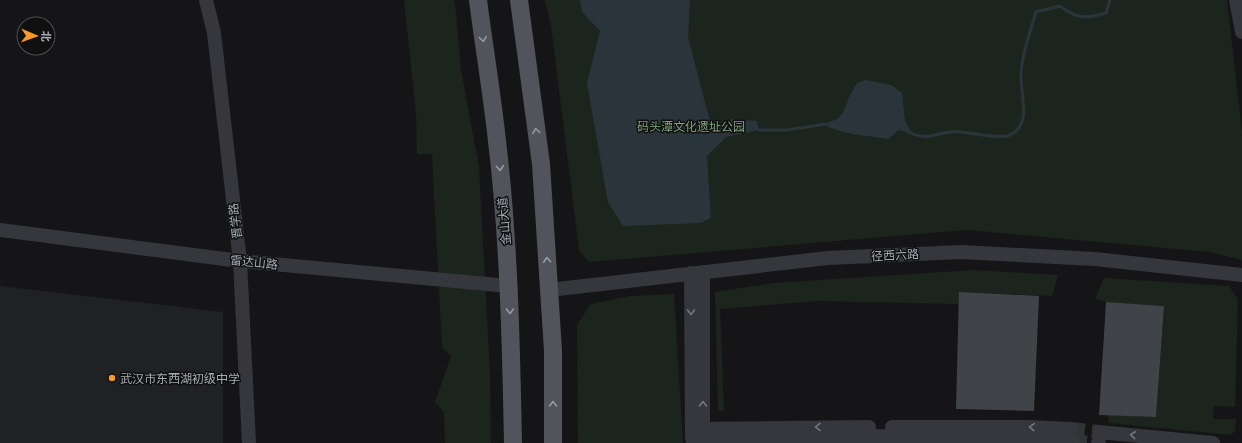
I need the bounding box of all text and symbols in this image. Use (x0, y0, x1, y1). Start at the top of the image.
north arrow (16, 16, 56, 56)
text: 北 (40, 31, 53, 42)
one-way arrow (478, 36, 487, 42)
park label: 码头潭文化遗址公园 (637, 119, 745, 134)
one-way arrow (532, 128, 541, 134)
one-way arrow (495, 165, 504, 171)
street label: 金山大道 (494, 196, 514, 246)
street label: 晋学路 (225, 202, 245, 240)
street label: 径西六路 (871, 246, 919, 264)
street label: 雷达山路 (229, 252, 279, 272)
one-way arrow (542, 257, 551, 263)
one-way arrow (505, 308, 514, 314)
one-way arrow (687, 309, 695, 315)
place label: 武汉市东西湖初级中学 (120, 371, 240, 386)
marker: 武汉市东西湖初级中学 (107, 373, 117, 383)
one-way arrow (549, 401, 557, 407)
one-way arrow (699, 401, 707, 407)
one-way arrow (815, 423, 821, 431)
one-way arrow (1029, 423, 1035, 432)
one-way arrow (1130, 430, 1136, 439)

